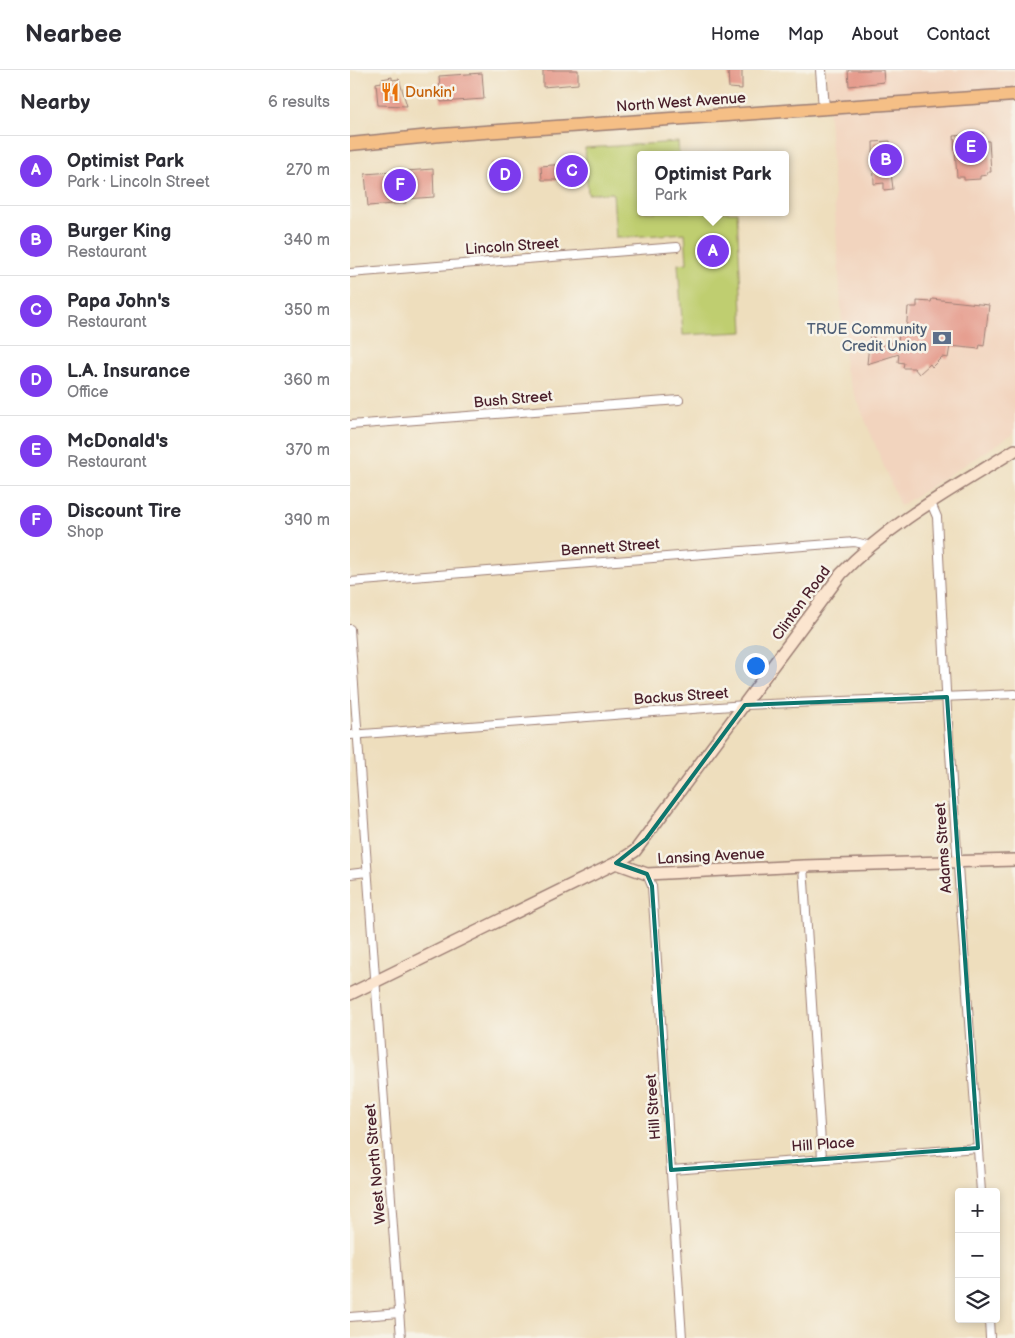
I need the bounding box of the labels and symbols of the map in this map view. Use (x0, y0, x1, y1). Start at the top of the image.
restaurant icon: Dunkin' (379, 81, 401, 103)
place label: Dunkin' (405, 83, 455, 102)
street label: North West Avenue (616, 88, 747, 117)
pin: E (955, 128, 987, 166)
pin: B (870, 141, 902, 179)
pin: C (556, 152, 588, 190)
pin: D (489, 156, 521, 194)
pin: F (384, 166, 416, 204)
pin: A (697, 232, 729, 270)
street label: Lincoln Street (465, 234, 560, 259)
place label: TRUE Community Credit Union (807, 320, 927, 356)
bank icon: TRUE Community Credit Union (931, 327, 953, 349)
street label: Bush Street (473, 387, 554, 412)
street label: Bennett Street (560, 535, 661, 560)
street label: Clinton Road (768, 562, 835, 644)
your location (743, 653, 769, 679)
street label: Backus Street (633, 684, 729, 709)
street label: Adams Street (931, 802, 956, 894)
street label: Lansing Avenue (657, 844, 765, 869)
street label: Hill Street (642, 1073, 665, 1141)
street label: West North Street (361, 1102, 390, 1225)
street label: Hill Place (791, 1133, 855, 1156)

